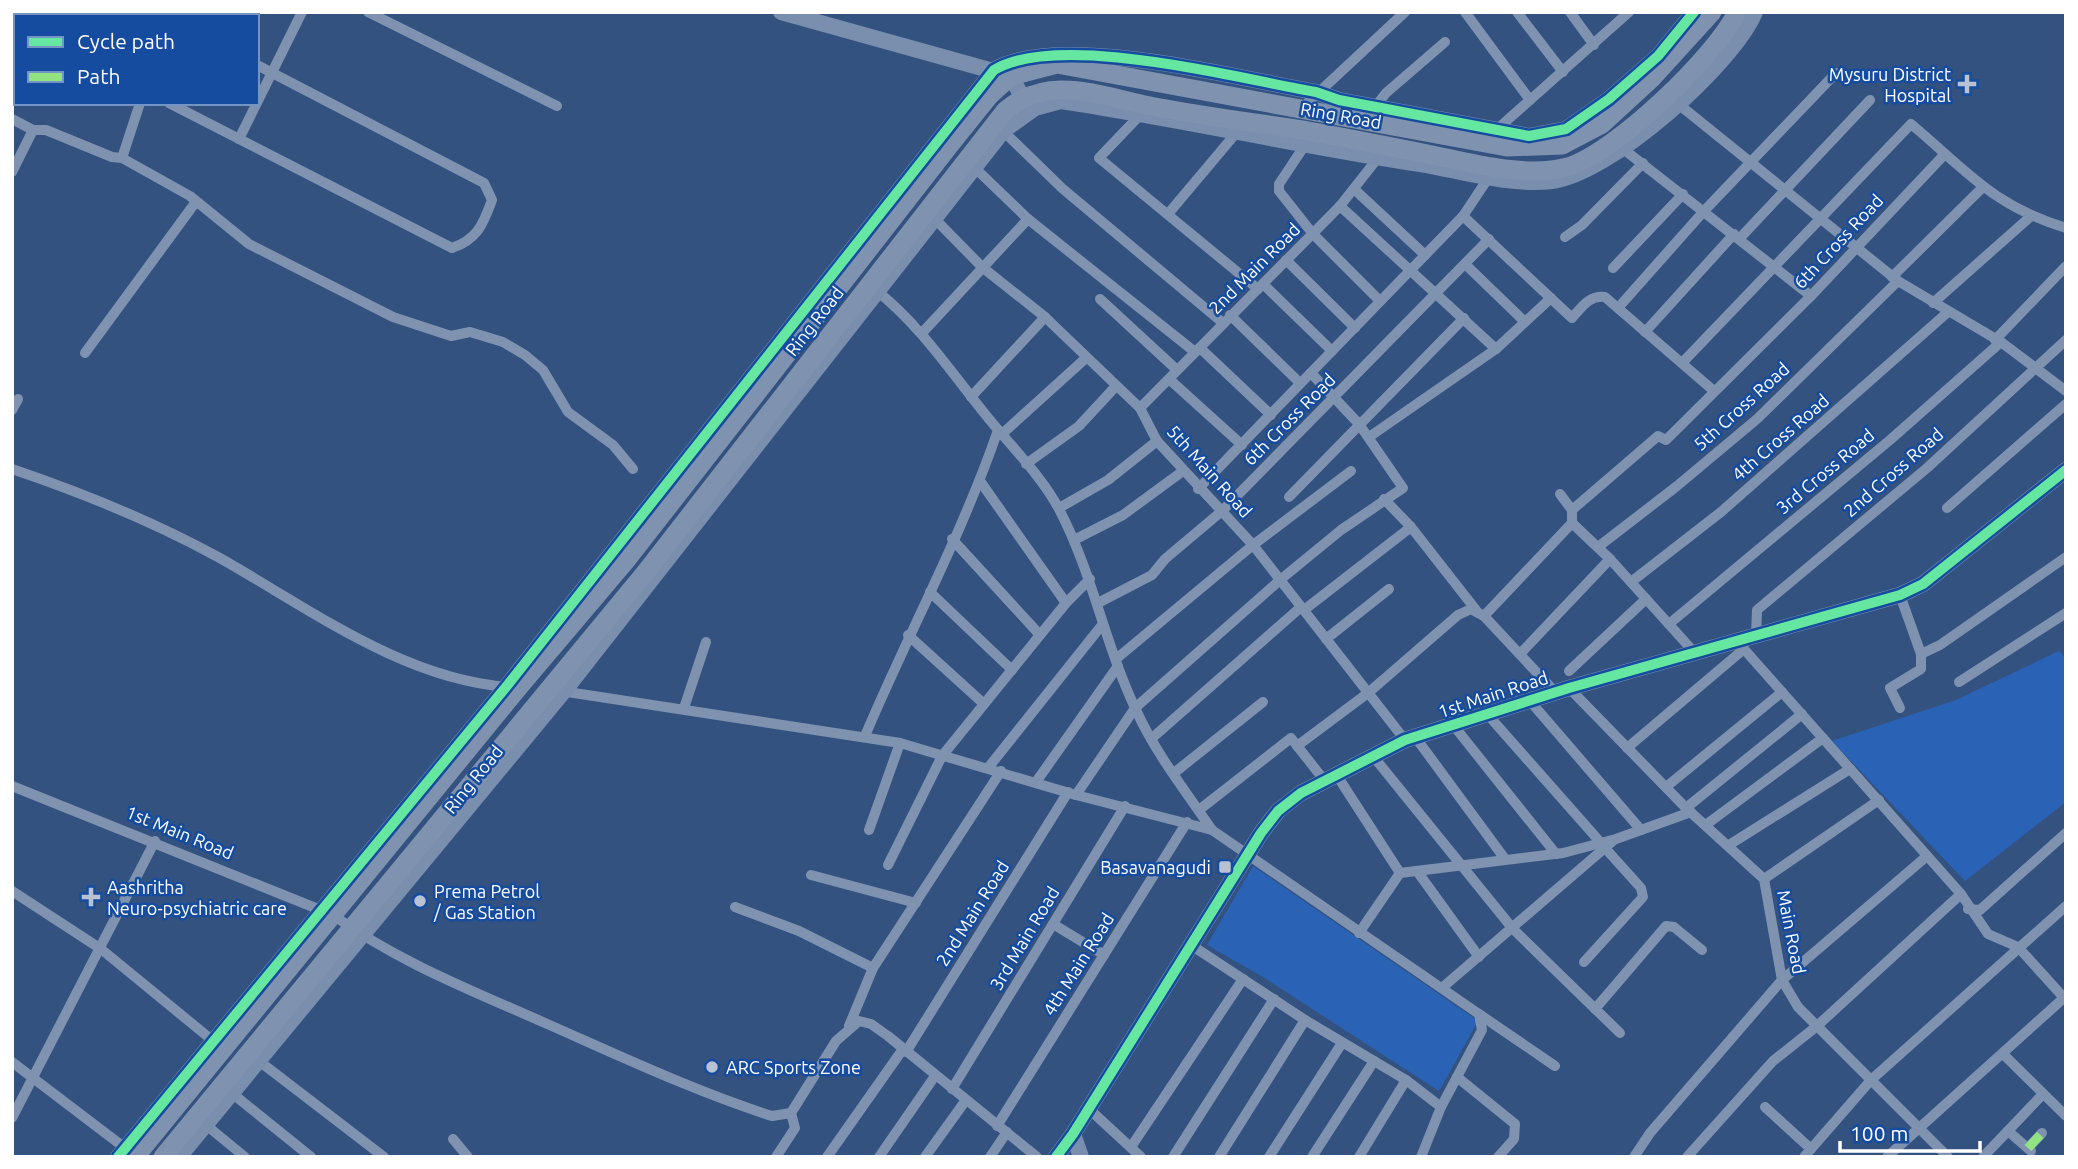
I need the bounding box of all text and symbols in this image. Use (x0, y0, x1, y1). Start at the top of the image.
legend (14, 14, 259, 105)
text: Cycle path (77, 29, 175, 53)
text: Path (77, 64, 120, 88)
place label: Mysuru District Hospital (1829, 64, 1951, 105)
marker: Mysuru District Hospital (1957, 74, 1977, 94)
street label: Ring Road (1299, 98, 1383, 132)
street label: 6th Cross Road (1789, 190, 1887, 292)
street label: 2nd Main Road (1204, 218, 1304, 318)
street label: Ring Road (781, 283, 847, 359)
street label: 5th Cross Road (1689, 358, 1793, 454)
street label: 6th Cross Road (1239, 369, 1339, 469)
street label: 4th Cross Road (1728, 390, 1832, 484)
street label: 5th Main Road (1163, 421, 1257, 521)
street label: 3rd Cross Road (1772, 424, 1878, 518)
street label: 2nd Cross Road (1839, 424, 1947, 520)
street label: 1st Main Road (1436, 667, 1550, 721)
street label: Ring Road (439, 741, 507, 817)
street label: 1st Main Road (123, 801, 237, 863)
street label: 2nd Main Road (932, 857, 1012, 969)
place label: Basavanagudi (1100, 857, 1211, 877)
marker: Basavanagudi (1217, 859, 1233, 875)
place label: Aashritha Neuro-psychiatric care (107, 877, 287, 918)
place label: Prema Petrol / Gas Station (433, 881, 540, 922)
street label: 3rd Main Road (985, 883, 1063, 993)
marker: Aashritha Neuro-psychiatric care (81, 887, 101, 907)
street label: Main Road (1774, 888, 1810, 976)
marker: Prema Petrol / Gas Station (412, 893, 428, 909)
street label: 4th Main Road (1039, 909, 1117, 1019)
place label: ARC Sports Zone (726, 1057, 861, 1077)
marker: ARC Sports Zone (704, 1059, 720, 1075)
scale bar (1840, 1110, 1980, 1154)
text: 100 m (1850, 1121, 1908, 1145)

